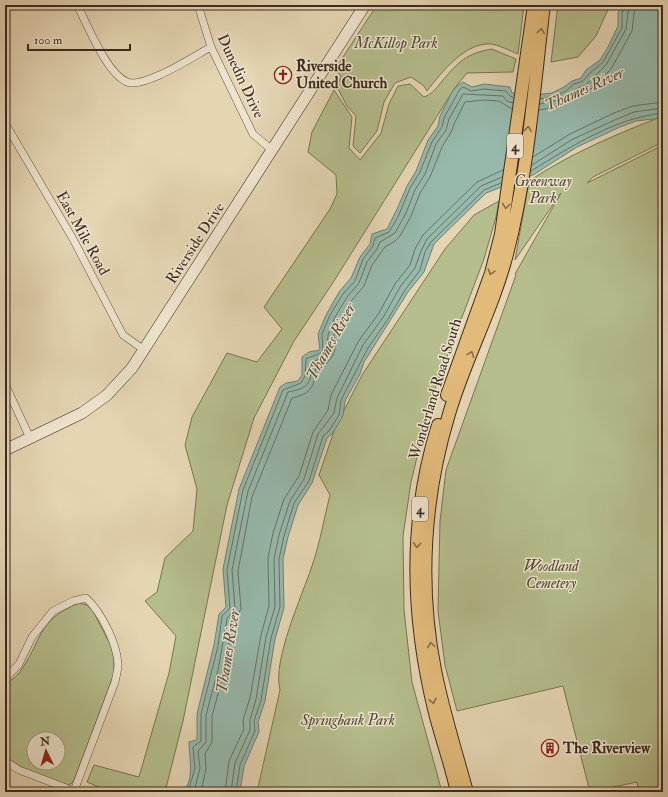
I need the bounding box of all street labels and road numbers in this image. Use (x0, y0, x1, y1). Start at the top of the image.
street label: Dunedin Drive (213, 31, 268, 121)
road number: 4 (507, 134, 523, 158)
street label: East Mile Road (52, 188, 114, 279)
street label: Riverside Drive (162, 199, 229, 287)
street label: Wonderland Road South (405, 316, 466, 463)
road number: 4 (412, 497, 428, 521)

